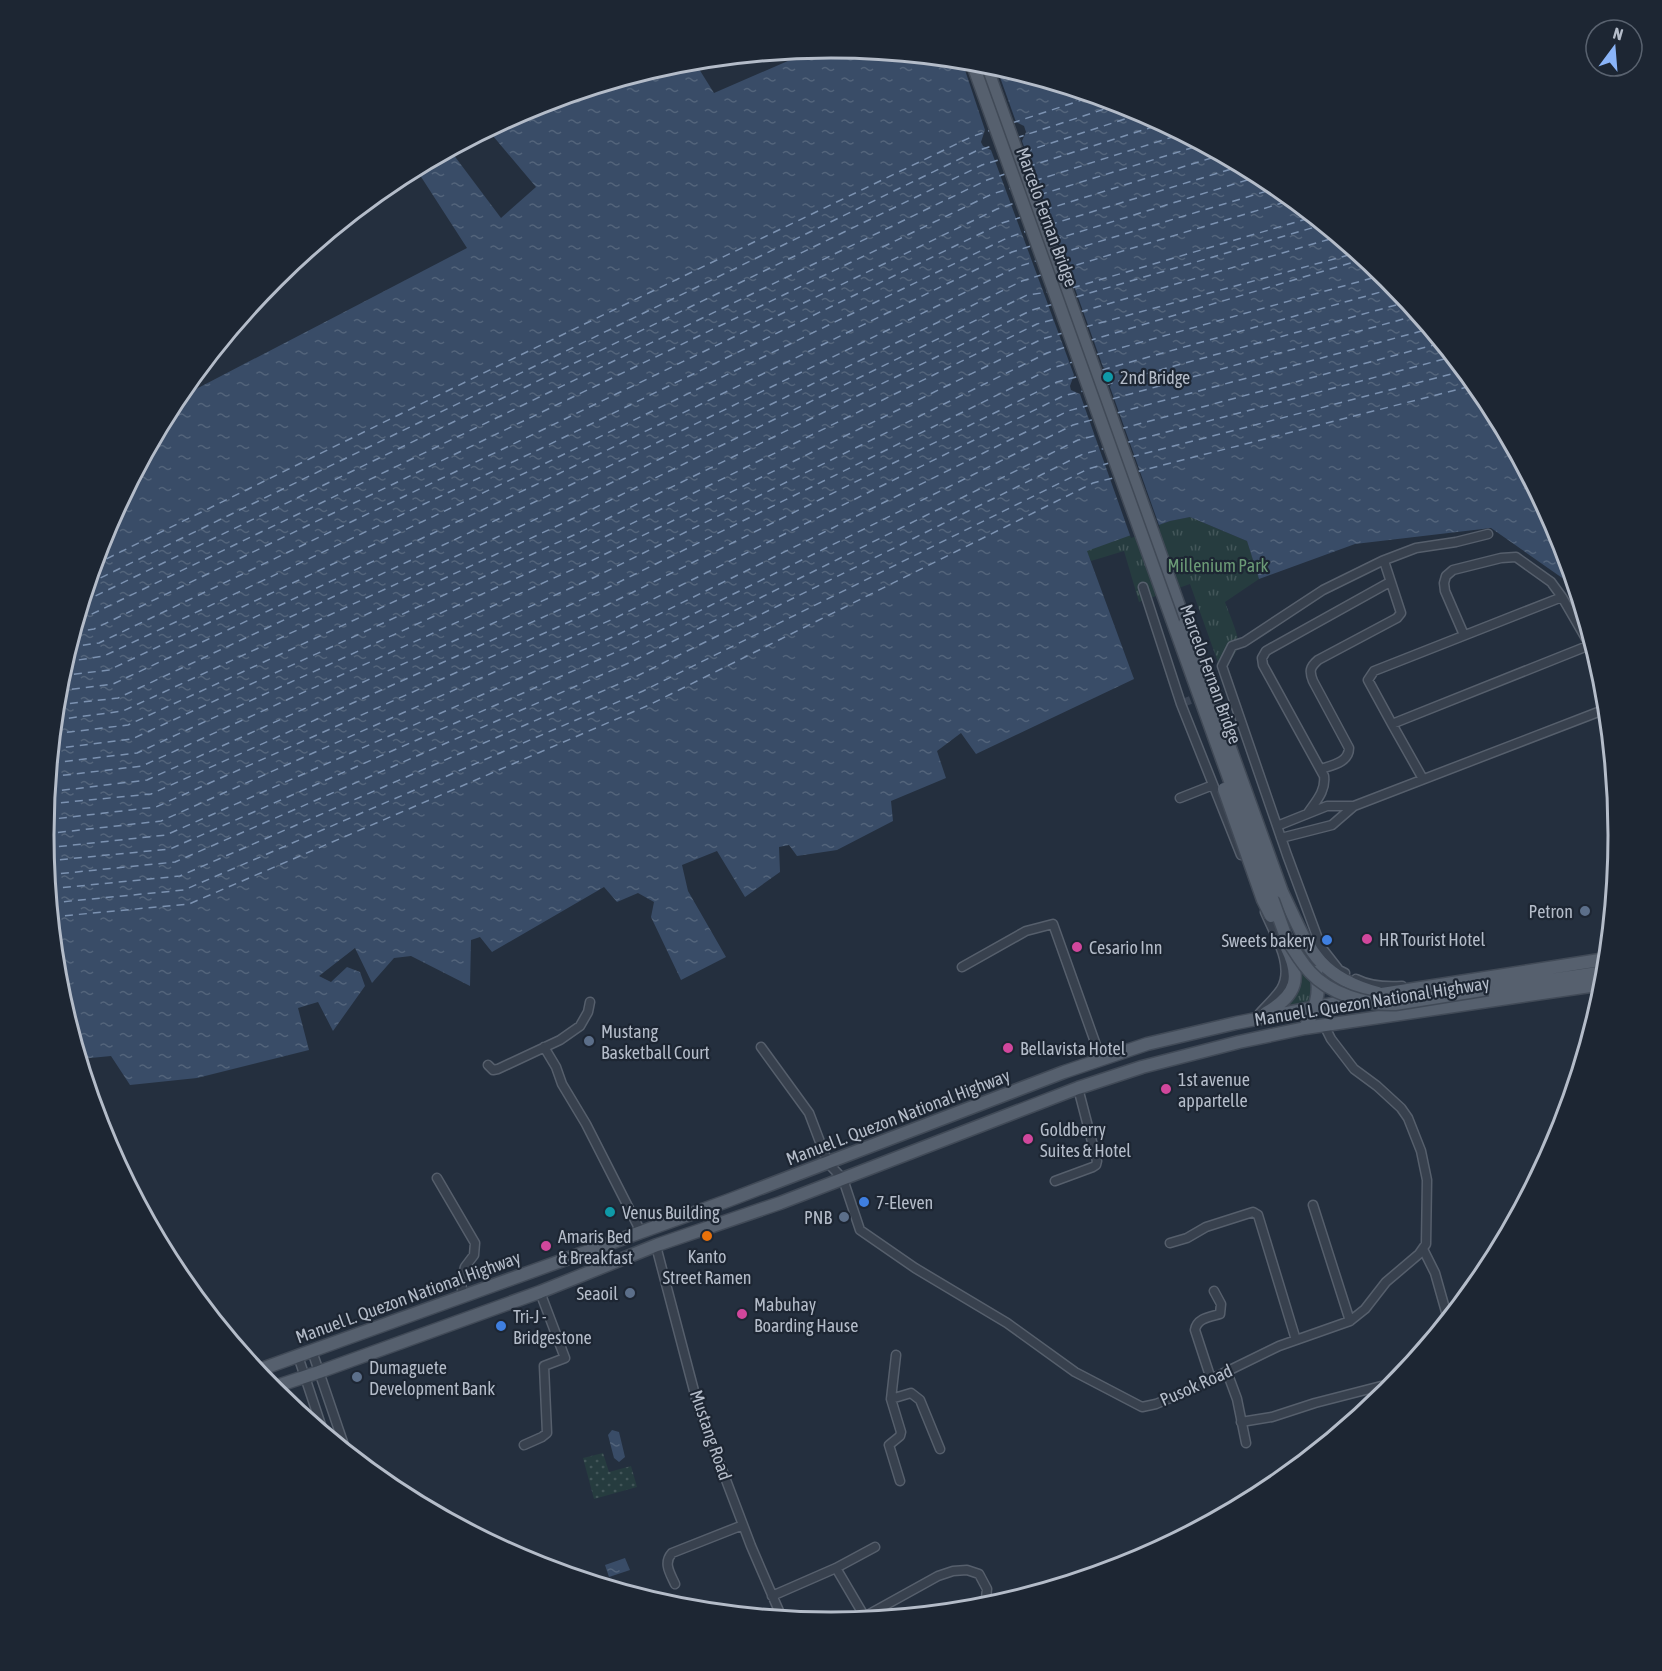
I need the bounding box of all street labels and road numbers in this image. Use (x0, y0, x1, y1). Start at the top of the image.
street label: Marcelo Fernan Bridge (1012, 144, 1082, 290)
street label: Marcelo Fernan Bridge (1176, 601, 1246, 747)
street label: Manuel L. Quezon National Highway (1253, 972, 1491, 1030)
street label: Manuel L. Quezon National Highway (783, 1065, 1013, 1169)
street label: Manuel L. Quezon National Highway (293, 1246, 523, 1348)
street label: Pusok Road (1157, 1360, 1235, 1410)
street label: Mustang Road (686, 1387, 736, 1483)

